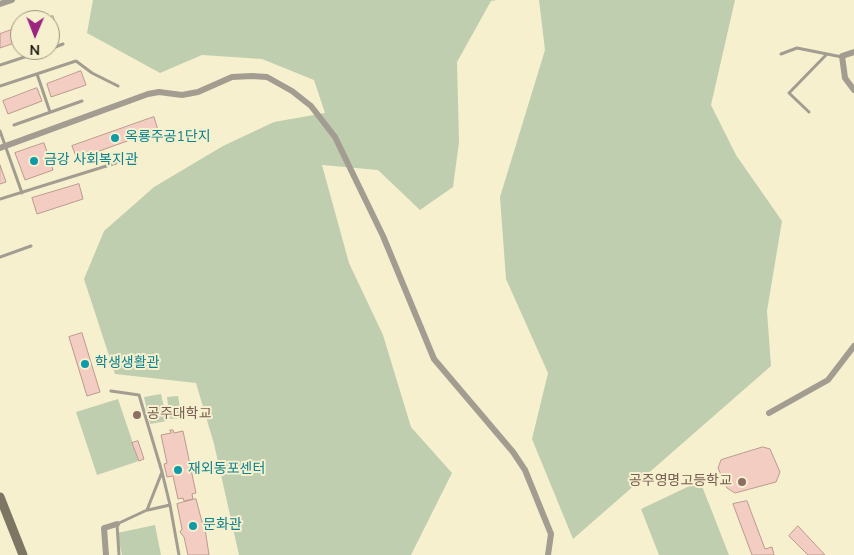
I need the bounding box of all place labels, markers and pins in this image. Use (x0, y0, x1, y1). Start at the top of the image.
place label: 옥룡주공1단지 (125, 130, 211, 146)
marker: 옥룡주공1단지 (109, 132, 121, 144)
place label: 금강 사회복지관 (44, 153, 138, 169)
marker: 금강 사회복지관 (28, 155, 40, 167)
place label: 학생생활관 (95, 356, 159, 372)
marker: 학생생활관 (79, 358, 91, 370)
place label: 공주대학교 (147, 407, 211, 423)
marker: 공주대학교 (131, 409, 143, 421)
place label: 재외동포센터 (188, 462, 265, 478)
marker: 재외동포센터 (172, 464, 184, 476)
place label: 공주영명고등학교 (629, 474, 732, 490)
marker: 공주영명고등학교 (736, 476, 748, 488)
place label: 문화관 (203, 518, 242, 534)
marker: 문화관 (187, 520, 199, 532)

